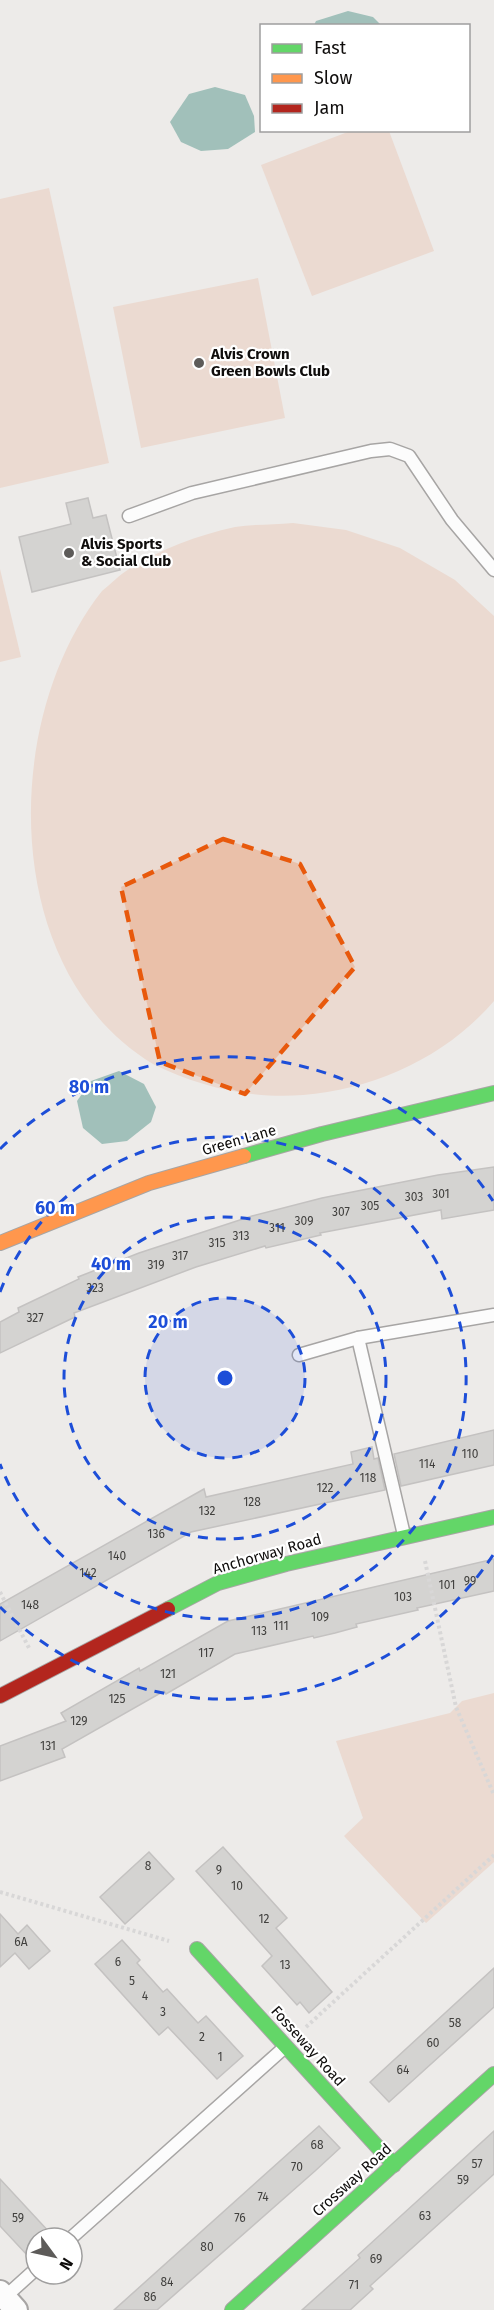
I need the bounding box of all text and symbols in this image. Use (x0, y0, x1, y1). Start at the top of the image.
legend (260, 24, 470, 132)
text: Fast (314, 37, 347, 59)
text: Slow (314, 67, 353, 89)
text: Jam (314, 97, 345, 119)
place label: Alvis Crown Green Bowls Club (210, 345, 330, 380)
marker: Alvis Crown Green Bowls Club (192, 356, 206, 370)
place label: Alvis Sports & Social Club (80, 535, 171, 570)
marker: Alvis Sports & Social Club (62, 546, 76, 560)
text: 80 m (69, 1076, 109, 1098)
street label: Green Lane (200, 1121, 278, 1159)
house number: 301 (432, 1187, 450, 1201)
house number: 303 (405, 1190, 423, 1204)
text: 60 m (35, 1197, 75, 1219)
house number: 305 (361, 1199, 379, 1213)
house number: 307 (332, 1205, 350, 1219)
house number: 309 (295, 1214, 313, 1228)
house number: 311 (269, 1221, 285, 1235)
house number: 313 (233, 1229, 249, 1243)
house number: 315 (209, 1236, 225, 1250)
house number: 317 (172, 1249, 188, 1263)
text: 40 m (91, 1253, 131, 1275)
house number: 319 (147, 1258, 165, 1272)
house number: 323 (86, 1281, 104, 1295)
house number: 327 (26, 1311, 44, 1325)
text: 20 m (148, 1311, 188, 1333)
centre of rings (215, 1368, 235, 1388)
house number: 110 (462, 1447, 479, 1461)
house number: 114 (419, 1457, 436, 1471)
house number: 118 (360, 1471, 377, 1485)
house number: 122 (316, 1481, 334, 1495)
house number: 128 (243, 1495, 261, 1509)
house number: 132 (198, 1504, 216, 1518)
house number: 136 (147, 1527, 165, 1541)
street label: Anchorway Road (211, 1530, 323, 1578)
house number: 140 (108, 1549, 126, 1563)
house number: 142 (79, 1566, 97, 1580)
house number: 99 (464, 1574, 476, 1588)
house number: 101 (439, 1578, 455, 1592)
house number: 103 (394, 1590, 412, 1604)
house number: 148 (21, 1598, 39, 1612)
house number: 109 (311, 1610, 329, 1624)
house number: 111 (273, 1619, 289, 1633)
house number: 113 (251, 1624, 267, 1638)
house number: 117 (198, 1646, 214, 1660)
house number: 121 (160, 1667, 176, 1681)
house number: 125 (108, 1692, 126, 1706)
house number: 129 (70, 1714, 88, 1728)
house number: 131 (40, 1739, 56, 1753)
house number: 8 (145, 1859, 152, 1873)
house number: 9 (216, 1863, 222, 1877)
house number: 10 (231, 1879, 243, 1893)
house number: 12 (258, 1912, 270, 1926)
house number: 6A (14, 1935, 28, 1949)
house number: 6 (115, 1955, 121, 1969)
house number: 13 (279, 1958, 291, 1972)
house number: 5 (129, 1974, 135, 1988)
house number: 4 (142, 1989, 149, 2003)
street label: Fosseway Road (267, 2002, 349, 2090)
house number: 3 (160, 2005, 166, 2019)
house number: 58 (449, 2016, 462, 2030)
house number: 2 (199, 2030, 205, 2044)
house number: 60 (426, 2036, 440, 2050)
house number: 1 (217, 2050, 223, 2064)
house number: 64 (397, 2063, 410, 2077)
house number: 68 (310, 2138, 324, 2152)
street label: Crossway Road (309, 2140, 395, 2220)
house number: 57 (471, 2157, 483, 2171)
house number: 70 (291, 2160, 303, 2174)
house number: 59 (457, 2173, 469, 2187)
house number: 74 (257, 2190, 269, 2204)
house number: 63 (419, 2209, 431, 2223)
house number: 59 (12, 2211, 24, 2225)
house number: 76 (234, 2211, 246, 2225)
north arrow (24, 2226, 84, 2286)
house number: 80 (200, 2240, 214, 2254)
house number: 69 (370, 2252, 382, 2266)
text: N (55, 2254, 77, 2274)
house number: 84 (161, 2275, 174, 2289)
house number: 71 (349, 2278, 359, 2292)
house number: 86 (143, 2290, 157, 2304)

